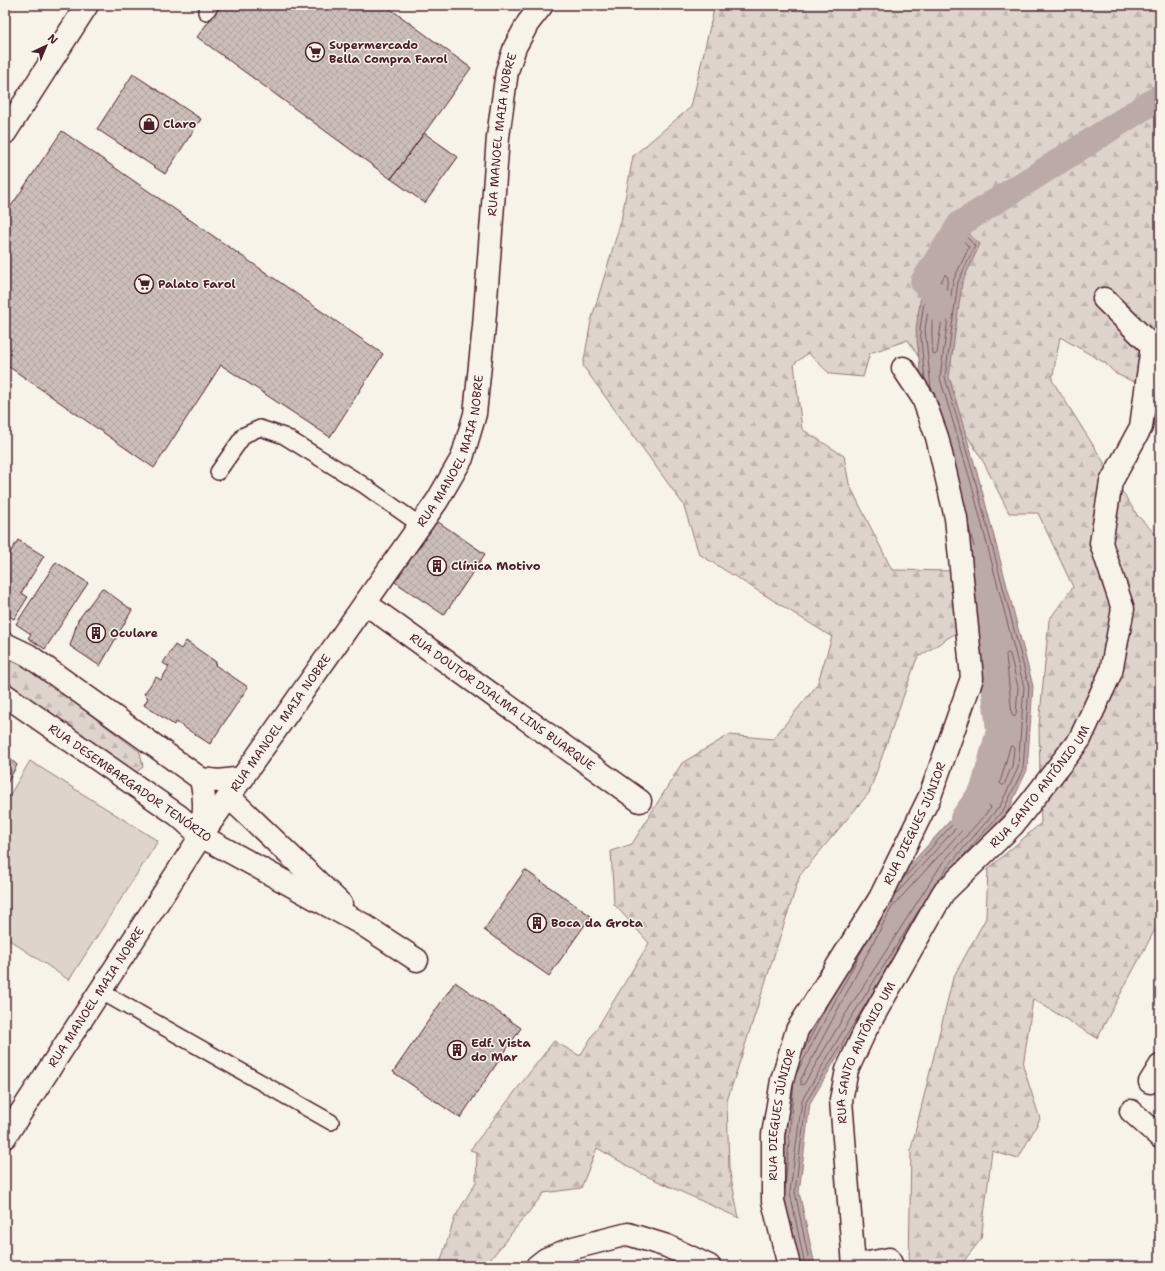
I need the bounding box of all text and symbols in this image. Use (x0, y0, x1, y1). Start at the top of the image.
north arrow (26, 26, 66, 66)
text: N (44, 31, 61, 48)
place label: Supermercado Bella Compra Farol (329, 37, 448, 67)
supermarket icon: Supermercado Bella Compra Farol (304, 41, 326, 63)
street label: RUA MANOEL MAIA NOBRE (484, 51, 521, 217)
shop icon: Claro (138, 113, 160, 135)
place label: Claro (163, 116, 197, 132)
supermarket icon: Palato Farol (133, 273, 155, 295)
place label: Palato Farol (158, 276, 236, 292)
street label: RUA MANOEL MAIA NOBRE (413, 374, 487, 530)
building icon: Clínica Motivo (426, 555, 448, 577)
place label: Clínica Motivo (451, 558, 541, 574)
building icon: Oculare (85, 622, 107, 644)
place label: Oculare (110, 625, 158, 641)
street label: RUA DOUTOR DJALMA LINS BUARQUE (406, 630, 598, 774)
street label: RUA MANOEL MAIA NOBRE (227, 651, 335, 795)
street label: RUA DESEMBARGADOR TENÓRIO (45, 720, 215, 846)
street label: RUA SANTO ANTÔNIO UM (986, 722, 1093, 851)
street label: RUA DIEGUES JÚNIOR (880, 760, 949, 888)
building icon: Boca da Grota (526, 912, 548, 934)
place label: Boca da Grota (551, 915, 644, 931)
street label: RUA MANOEL MAIA NOBRE (44, 924, 148, 1070)
street label: RUA SANTO ANTÔNIO UM (833, 978, 899, 1125)
place label: Edf. Vista do Mar (471, 1035, 532, 1065)
building icon: Edf. Vista do Mar (446, 1039, 468, 1061)
street label: RUA DIEGUES JÚNIOR (765, 1047, 799, 1181)

